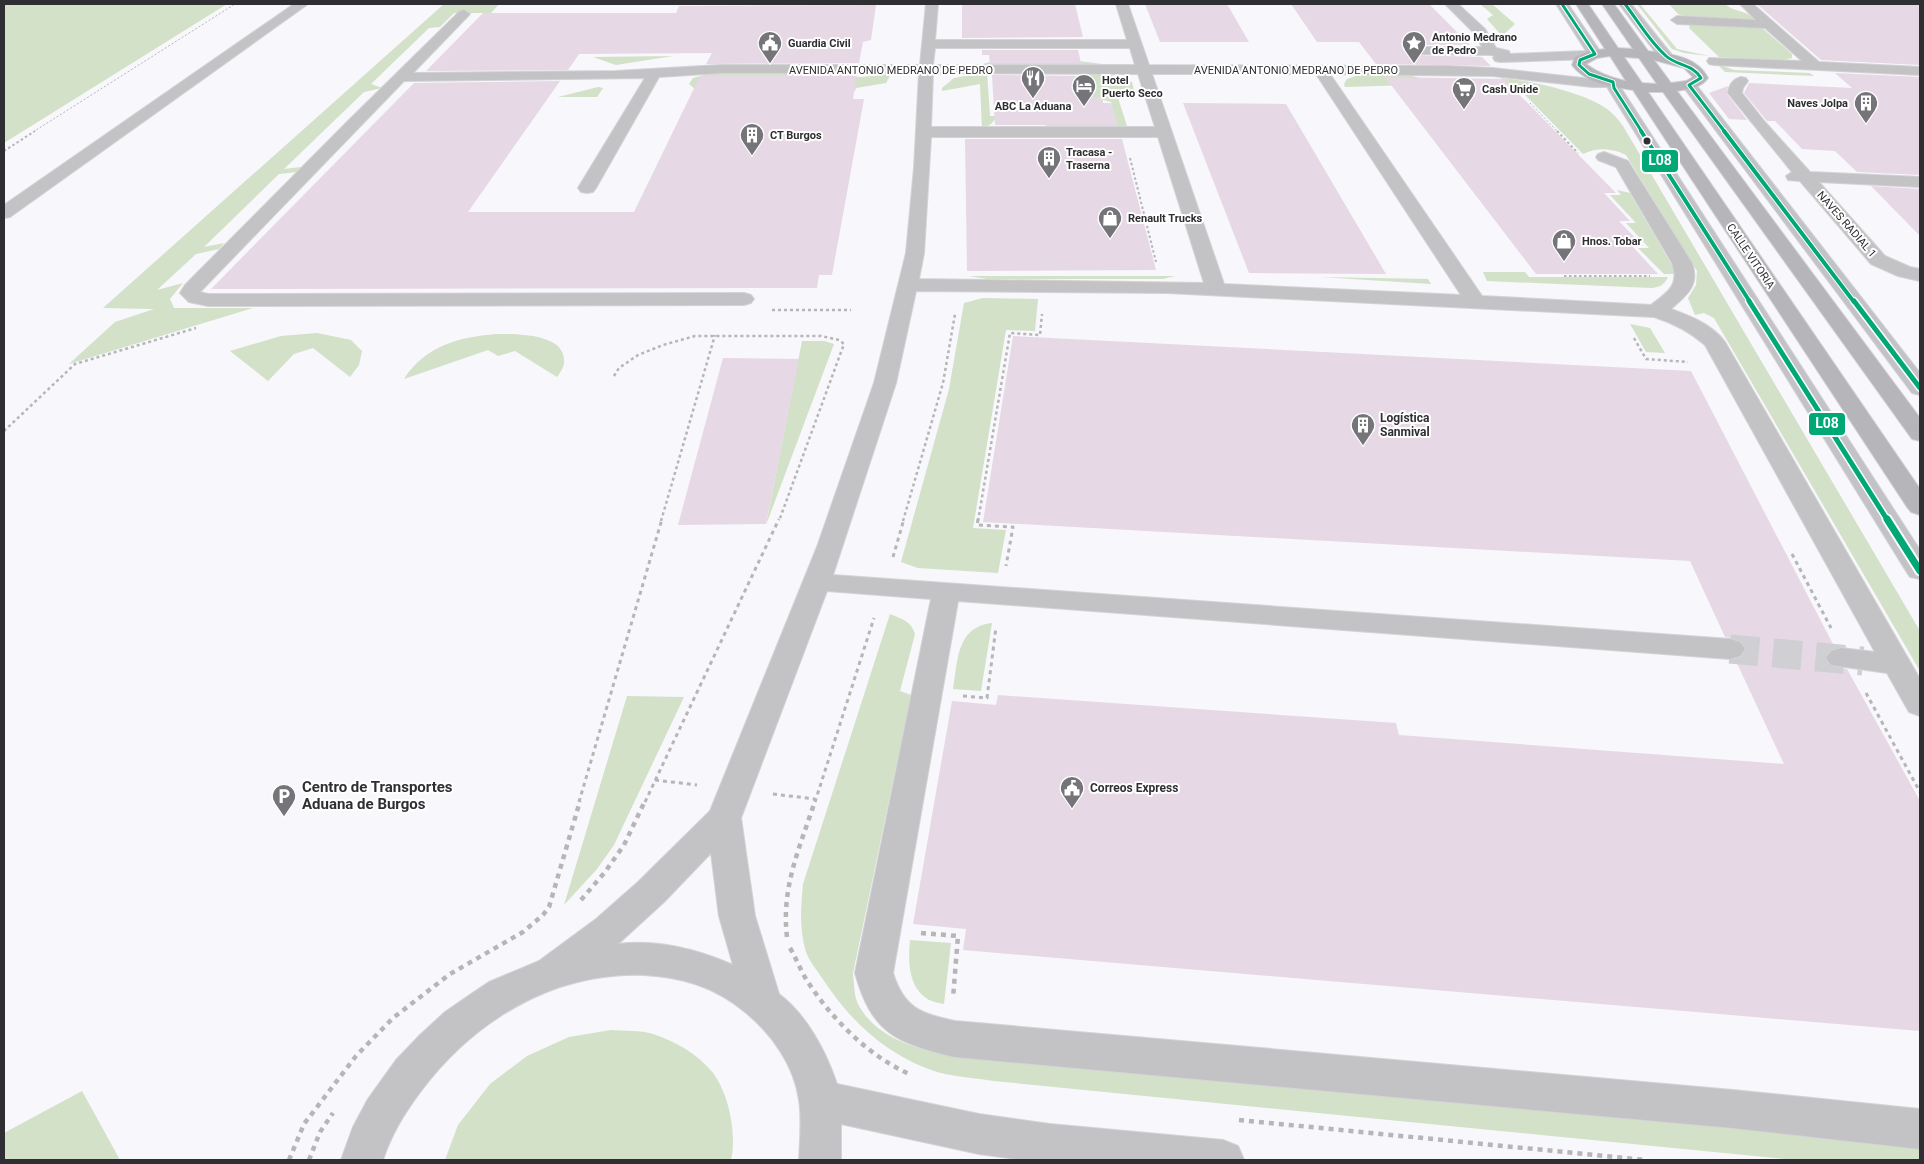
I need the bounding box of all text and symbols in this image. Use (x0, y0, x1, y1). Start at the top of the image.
public building icon: Guardia Civil (757, 30, 783, 64)
place icon: Antonio Medrano de Pedro (1401, 30, 1427, 64)
place label: Antonio Medrano de Pedro (1432, 31, 1517, 57)
place label: Guardia Civil (788, 37, 851, 50)
street label: AVENIDA ANTONIO MEDRANO DE PEDRO (789, 64, 993, 77)
street label: AVENIDA ANTONIO MEDRANO DE PEDRO (1194, 64, 1398, 77)
restaurant icon: ABC La Aduana (1020, 65, 1046, 99)
hotel icon: Hotel Puerto Seco (1071, 73, 1097, 107)
place label: Hotel Puerto Seco (1102, 74, 1163, 100)
supermarket icon: Cash Unide (1451, 76, 1477, 110)
place label: Cash Unide (1482, 83, 1538, 96)
building icon: Naves Jolpa (1853, 90, 1879, 124)
place label: Naves Jolpa (1787, 97, 1848, 110)
place label: ABC La Aduana (995, 100, 1071, 113)
building icon: CT Burgos (739, 122, 765, 156)
place label: CT Burgos (770, 129, 822, 142)
unlabelled marker (1642, 136, 1652, 146)
building icon: Tracasa - Traserna (1036, 145, 1062, 179)
place label: Tracasa - Traserna (1066, 146, 1112, 172)
line badge: L08 (1641, 149, 1679, 173)
text: L08 (1648, 152, 1672, 168)
street label: NAVES RADIAL 1 (1814, 189, 1879, 260)
shop icon: Renault Trucks (1097, 205, 1123, 239)
place label: Renault Trucks (1128, 212, 1203, 225)
street label: CALLE VITORIA (1724, 221, 1778, 292)
shop icon: Hnos. Tobar (1551, 228, 1577, 262)
place label: Hnos. Tobar (1582, 235, 1642, 248)
place label: Logística Sanmival (1380, 411, 1430, 439)
building icon: Logística Sanmival (1350, 412, 1376, 446)
line badge: L08 (1808, 412, 1846, 436)
text: L08 (1815, 415, 1839, 431)
public building icon: Correos Express (1059, 775, 1085, 809)
place label: Centro de Transportes Aduana de Burgos (302, 778, 453, 813)
place label: Correos Express (1090, 781, 1178, 795)
parking icon: Centro de Transportes Aduana de Burgos (271, 783, 297, 817)

